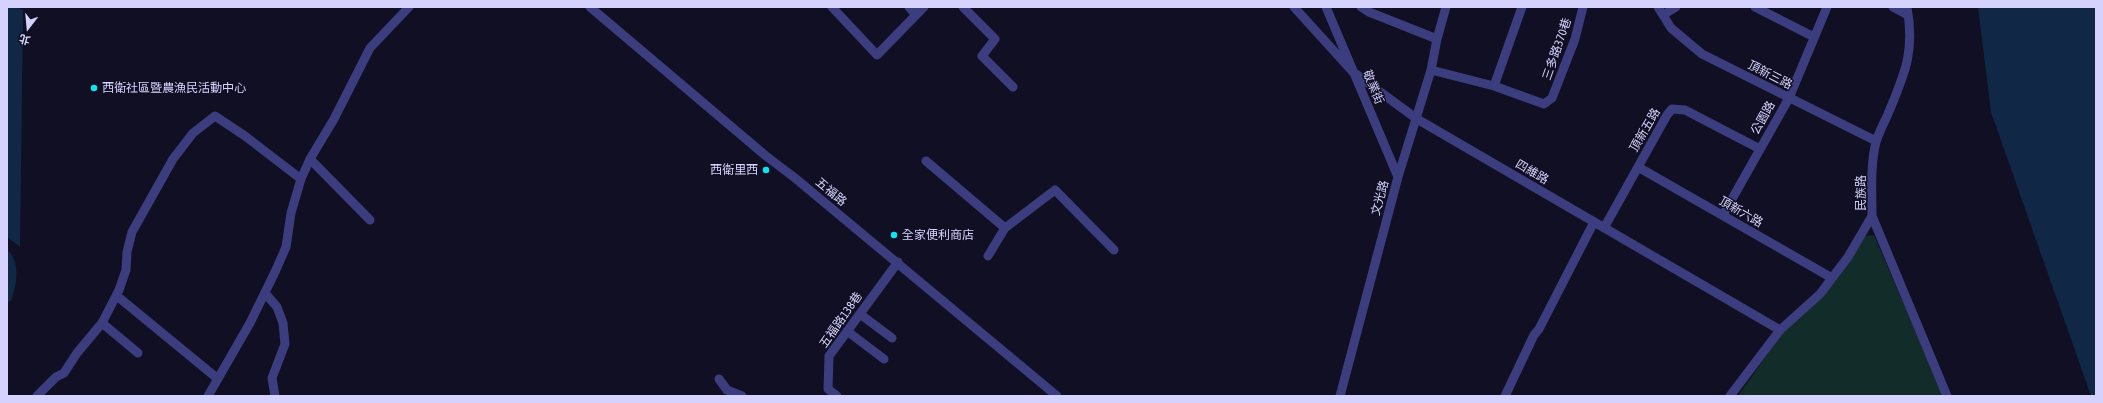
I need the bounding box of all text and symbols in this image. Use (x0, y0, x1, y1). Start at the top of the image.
north arrow (8, 8, 48, 48)
street label: 三多路370巷 (1540, 16, 1574, 82)
text: 北 (18, 32, 32, 47)
street label: 頂新三路 (1745, 58, 1795, 92)
street label: 敬業街 (1359, 68, 1387, 106)
place label: 西衛社區暨農漁民活動中心 (102, 81, 246, 95)
marker: 西衛社區暨農漁民活動中心 (89, 83, 99, 93)
street label: 公園路 (1748, 99, 1778, 137)
street label: 頂新五路 (1627, 106, 1663, 154)
street label: 四維路 (1513, 157, 1551, 187)
place label: 西衛里西 (710, 163, 758, 177)
marker: 西衛里西 (761, 165, 771, 175)
street label: 五福路 (813, 175, 849, 209)
street label: 民族路 (1854, 175, 1868, 211)
street label: 文光路 (1368, 179, 1392, 217)
street label: 頂新六路 (1717, 194, 1765, 230)
place label: 全家便利商店 (902, 228, 974, 242)
marker: 全家便利商店 (889, 230, 899, 240)
street label: 五福路138巷 (816, 289, 866, 351)

